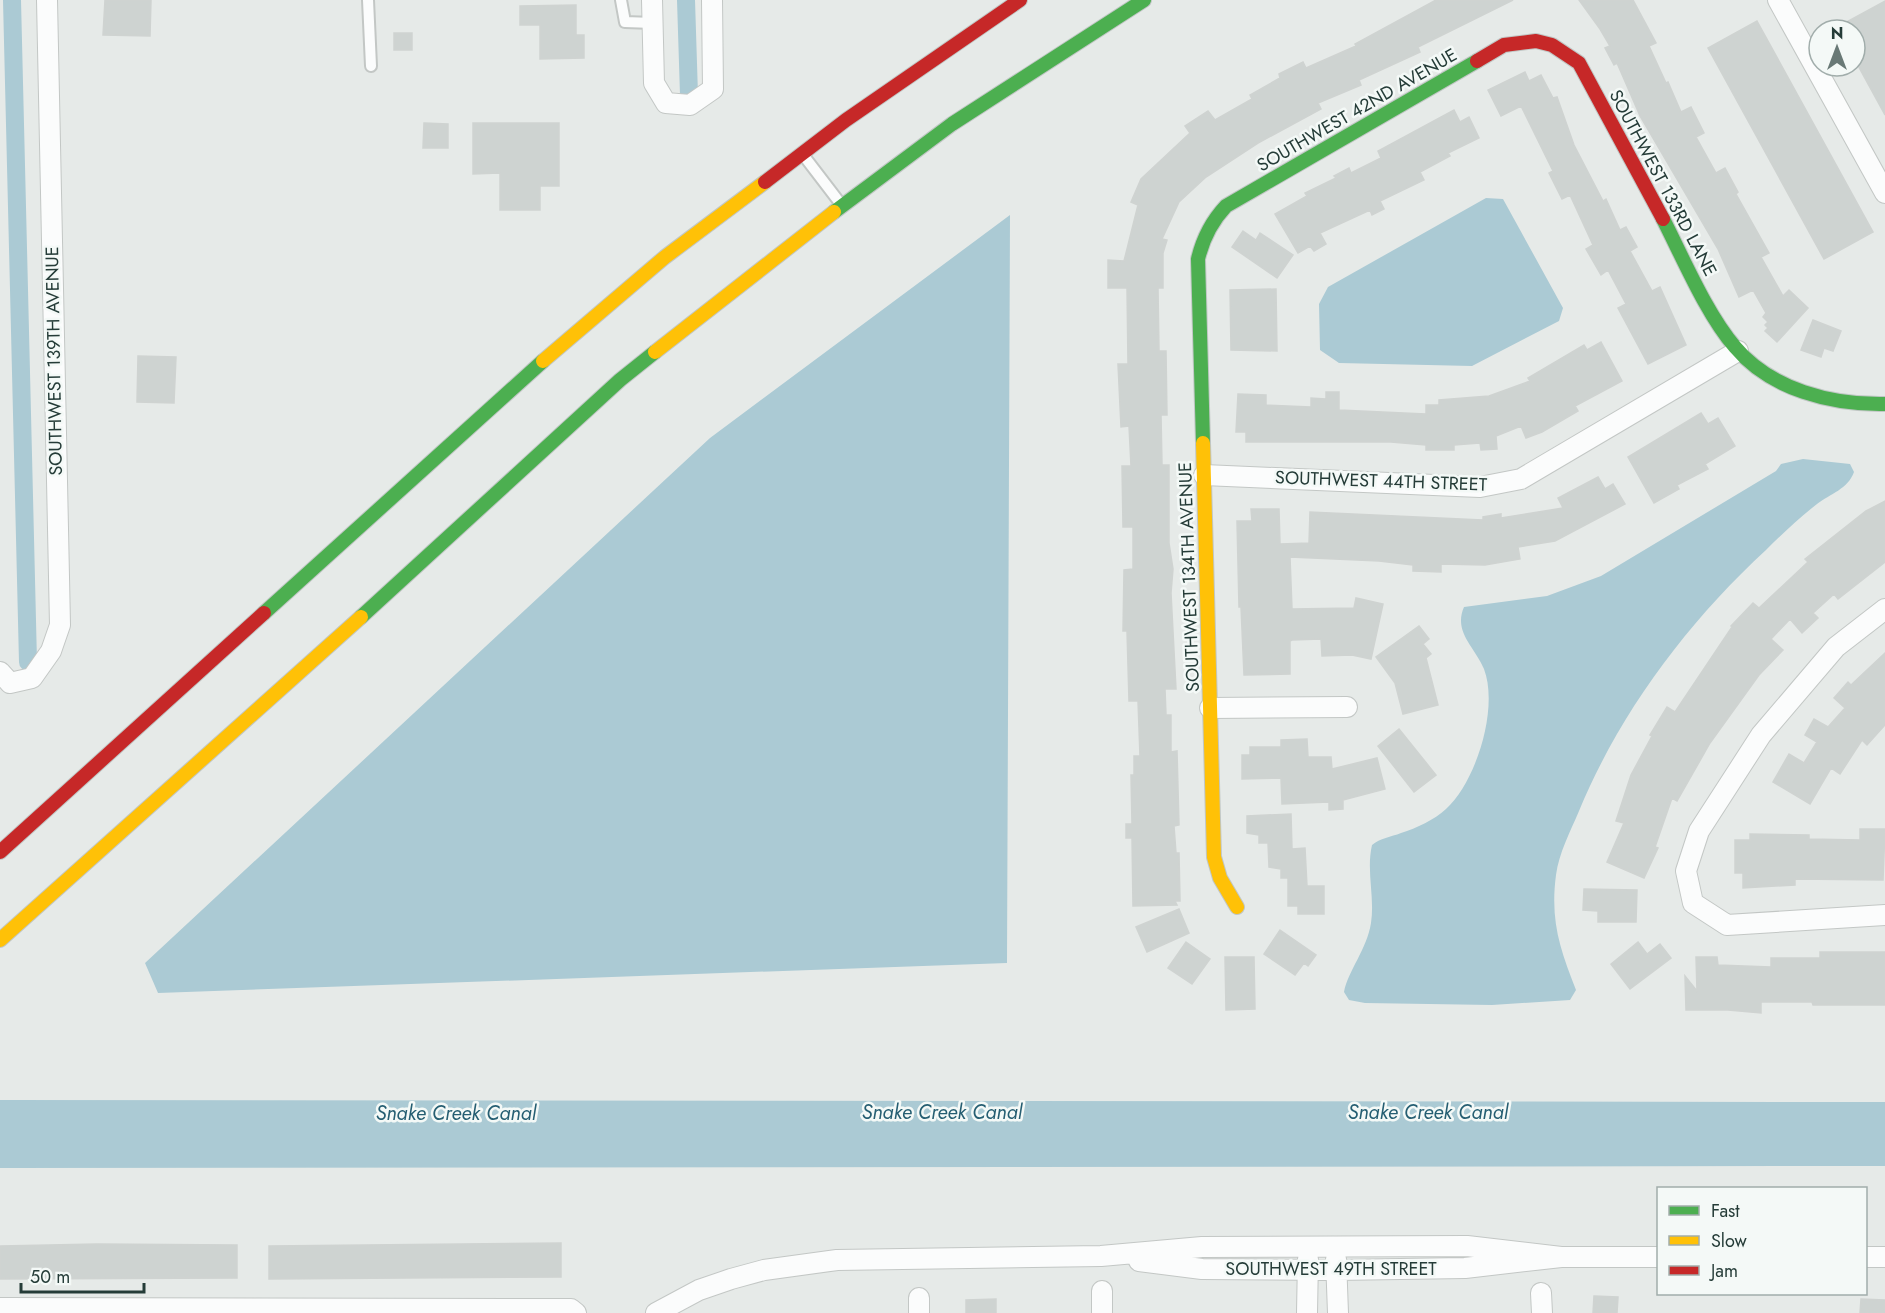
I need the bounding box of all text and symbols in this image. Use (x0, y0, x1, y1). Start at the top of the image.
north arrow (1807, 18, 1867, 78)
text: N (1831, 22, 1843, 45)
street label: SOUTHWEST 42ND AVENUE (1252, 42, 1462, 178)
street label: SOUTHWEST 133RD LANE (1603, 85, 1723, 281)
street label: SOUTHWEST 139TH AVENUE (39, 246, 69, 476)
street label: SOUTHWEST 134TH AVENUE (1172, 462, 1206, 692)
street label: SOUTHWEST 44TH STREET (1275, 464, 1488, 498)
water label: Snake Creek Canal (862, 1098, 1024, 1127)
water label: Snake Creek Canal (1348, 1098, 1510, 1127)
water label: Snake Creek Canal (376, 1099, 538, 1128)
legend (1657, 1187, 1867, 1295)
text: Fast (1711, 1198, 1740, 1224)
text: Slow (1711, 1228, 1748, 1254)
scale bar (21, 1256, 144, 1294)
street label: SOUTHWEST 49TH STREET (1225, 1256, 1437, 1282)
text: Jam (1709, 1258, 1738, 1284)
text: 50 m (30, 1264, 70, 1290)

